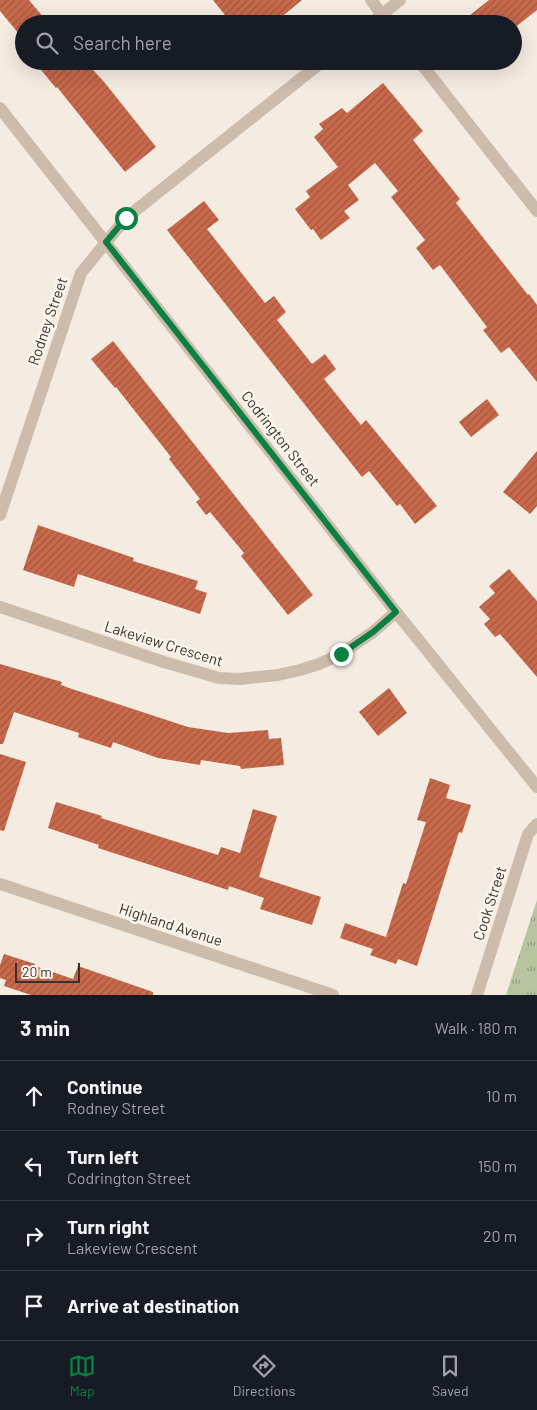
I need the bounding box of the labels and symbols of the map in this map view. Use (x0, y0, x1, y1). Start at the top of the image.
route start (115, 207, 138, 230)
street label: Rodney Street (23, 275, 71, 367)
street label: Codrington Street (238, 387, 324, 489)
street label: Lakeview Crescent (103, 616, 225, 670)
route end (330, 643, 353, 666)
street label: Cook Street (469, 864, 509, 942)
street label: Highland Avenue (117, 899, 225, 949)
scale bar (15, 960, 80, 983)

